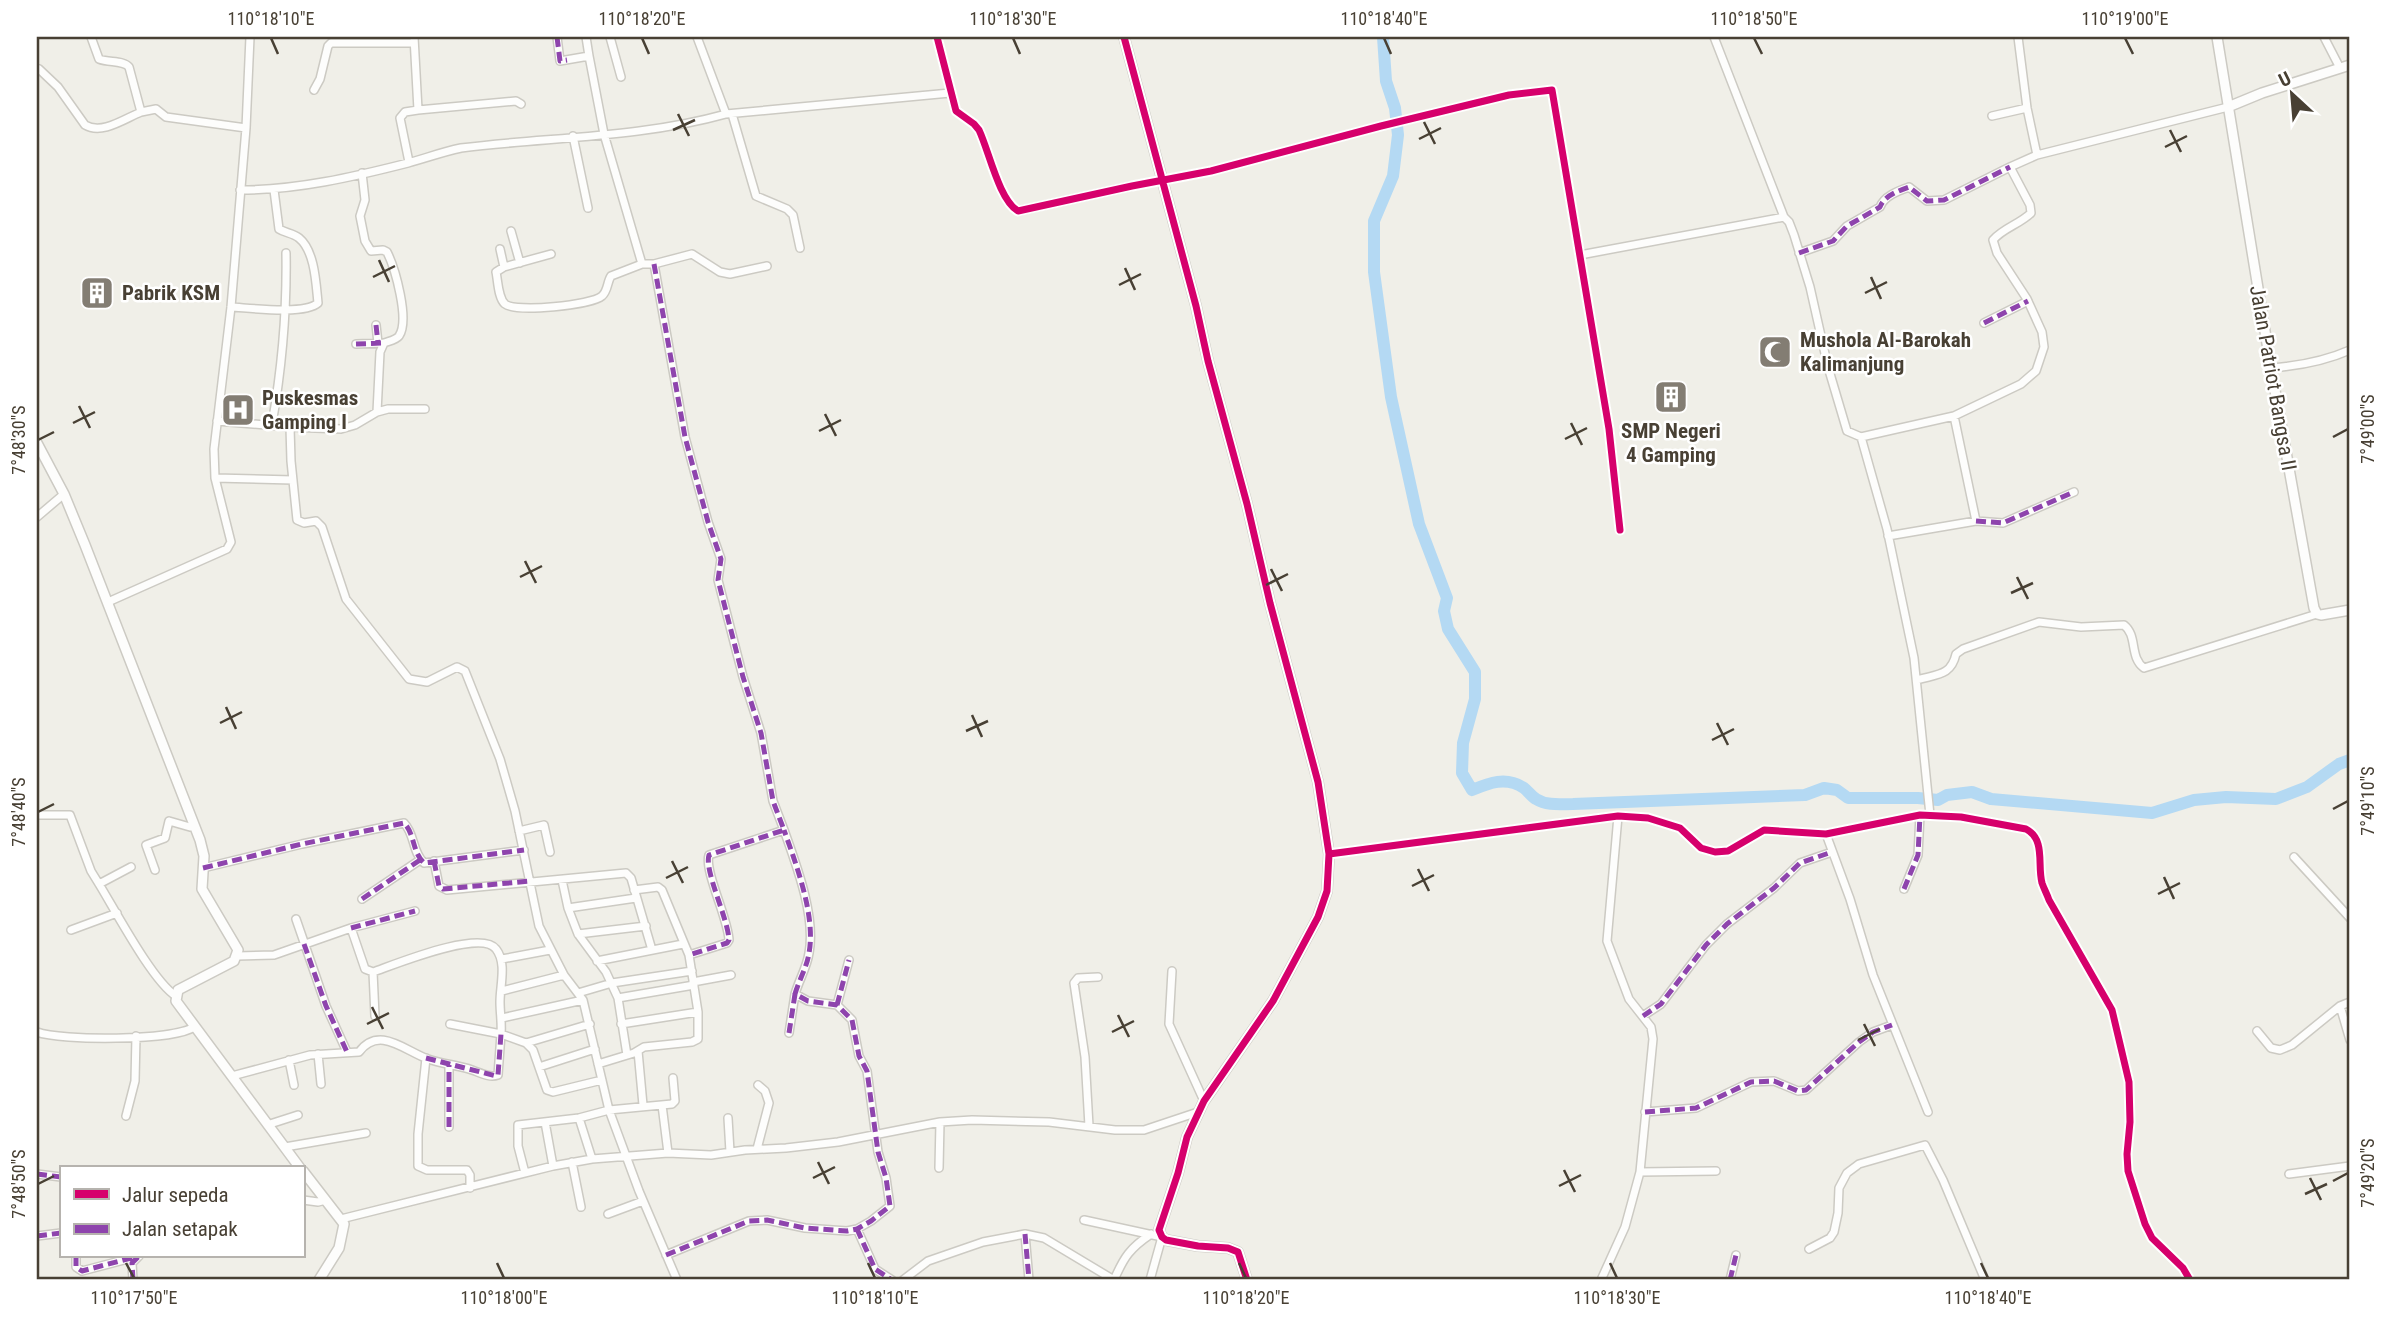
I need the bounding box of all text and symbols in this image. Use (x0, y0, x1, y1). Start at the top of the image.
text: 110°18'10"E (228, 8, 314, 29)
text: 110°18'20"E (599, 8, 685, 29)
text: 110°18'30"E (970, 8, 1056, 29)
text: 110°18'40"E (1341, 8, 1427, 29)
text: 110°18'50"E (1711, 8, 1797, 29)
text: 110°19'00"E (2082, 8, 2168, 29)
north arrow (2258, 60, 2328, 130)
text: U (2275, 66, 2295, 92)
building icon: Pabrik KSM (78, 274, 116, 312)
place label: Pabrik KSM (122, 281, 220, 305)
street label: Jalan Patriot Bangsa II (2245, 283, 2301, 473)
place label: Mushola Al-Barokah Kalimanjung (1800, 328, 1971, 376)
mosque icon: Mushola Al-Barokah Kalimanjung (1756, 333, 1794, 371)
building icon: SMP Negeri 4 Gamping (1652, 378, 1690, 416)
place label: Puskesmas Gamping I (262, 386, 358, 434)
hospital icon: Puskesmas Gamping I (219, 391, 257, 429)
text: 7°49'00"S (2357, 394, 2378, 464)
text: 7°48'30"S (8, 405, 29, 475)
place label: SMP Negeri 4 Gamping (1621, 419, 1721, 467)
text: 7°49'10"S (2357, 766, 2378, 836)
text: 7°48'40"S (8, 777, 29, 847)
text: 7°49'20"S (2357, 1138, 2378, 1208)
text: 7°48'50"S (8, 1149, 29, 1219)
legend (60, 1166, 304, 1258)
text: Jalur sepeda (122, 1183, 229, 1207)
text: Jalan setapak (122, 1217, 238, 1241)
text: 110°17'50"E (91, 1287, 177, 1308)
text: 110°18'00"E (461, 1287, 547, 1308)
text: 110°18'10"E (832, 1287, 918, 1308)
text: 110°18'20"E (1203, 1287, 1289, 1308)
text: 110°18'30"E (1574, 1287, 1660, 1308)
text: 110°18'40"E (1945, 1287, 2031, 1308)

